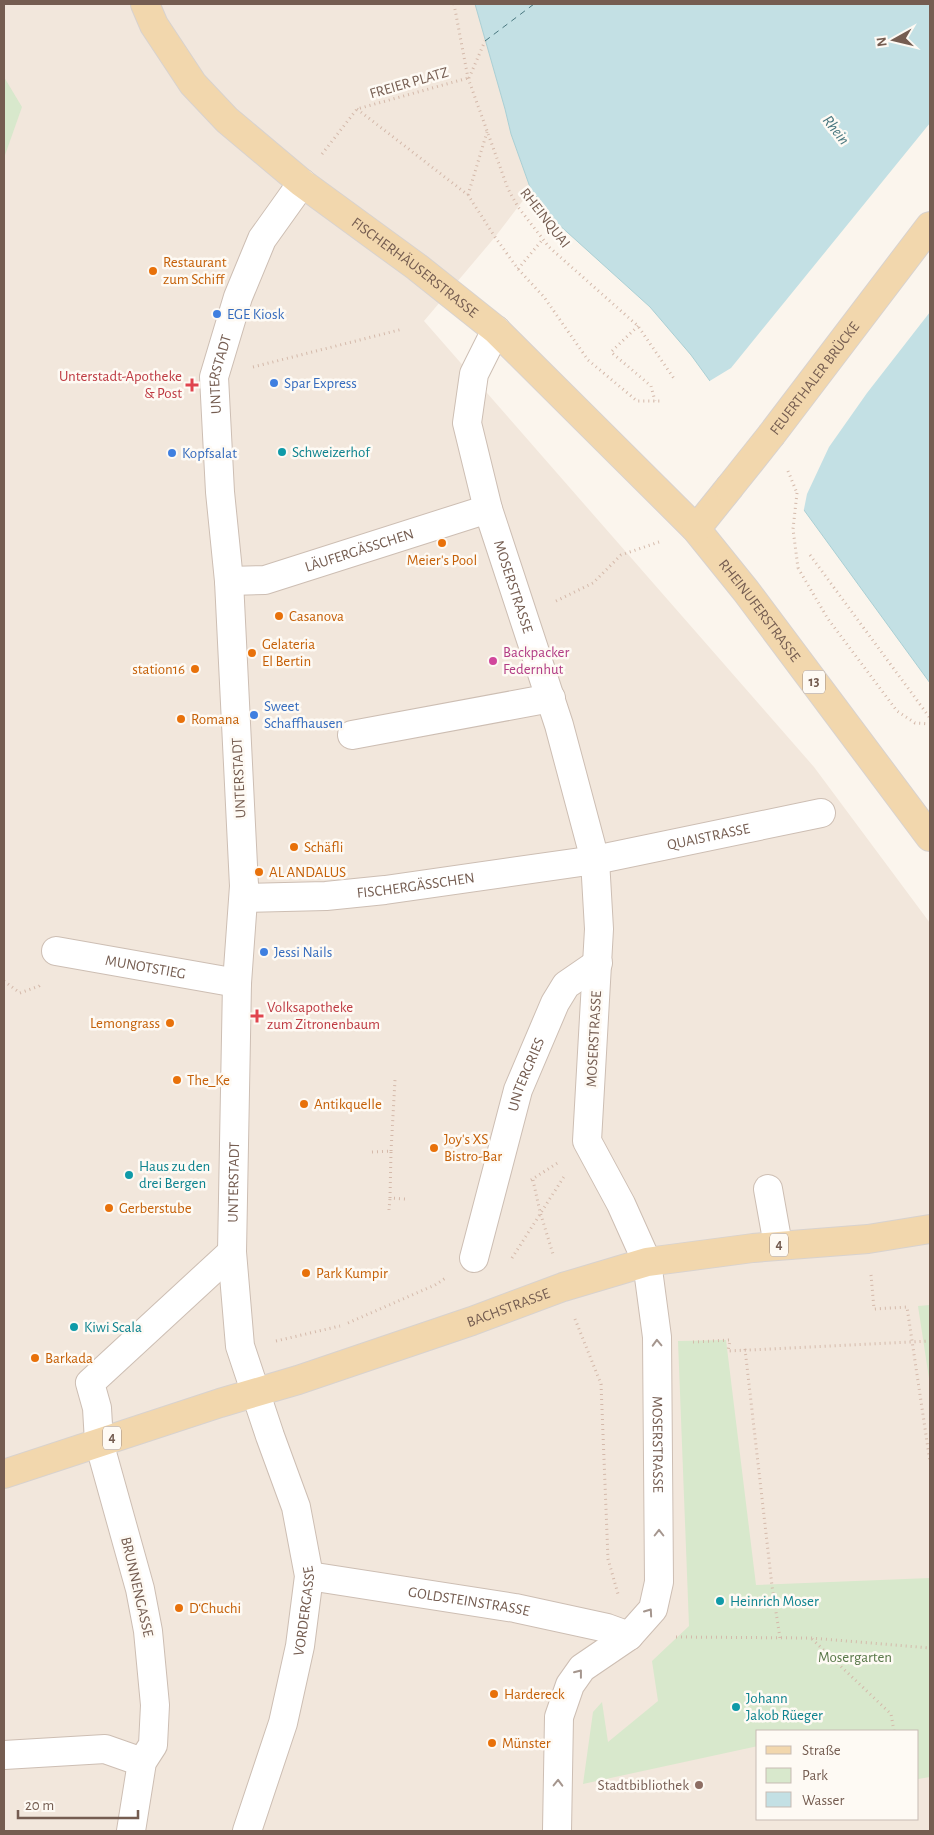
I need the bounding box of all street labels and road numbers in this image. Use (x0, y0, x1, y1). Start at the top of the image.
street label: FREIER PLATZ (368, 65, 450, 101)
street label: RHEINQUAI (517, 185, 573, 251)
street label: FISCHERHÄUSERSTRASSE (349, 214, 481, 320)
street label: FEUERTHALER BRÜCKE (767, 319, 862, 438)
street label: UNTERSTADT (206, 332, 234, 414)
street label: LÄUFERGÄSSCHEN (303, 526, 416, 574)
street label: MOSERSTRASSE (491, 538, 536, 635)
street label: RHEINUFERSTRASSE (716, 556, 803, 664)
road number: 13 (803, 670, 825, 694)
street label: UNTERSTADT (229, 737, 249, 819)
street label: QUAISTRASSE (666, 821, 751, 852)
street label: FISCHERGÄSSCHEN (356, 870, 475, 900)
street label: MUNOTSTIEG (104, 952, 187, 981)
street label: MOSERSTRASSE (584, 990, 604, 1088)
street label: UNTERGRIES (505, 1035, 547, 1113)
street label: UNTERSTADT (225, 1141, 242, 1223)
road number: 4 (770, 1234, 788, 1256)
street label: BACHSTRASSE (465, 1285, 552, 1330)
street label: MOSERSTRASSE (650, 1396, 666, 1493)
road number: 4 (103, 1426, 121, 1450)
street label: BRUNNENGASSE (118, 1535, 156, 1639)
street label: VORDERGASSE (291, 1565, 317, 1657)
street label: GOLDSTEINSTRASSE (407, 1584, 531, 1619)

